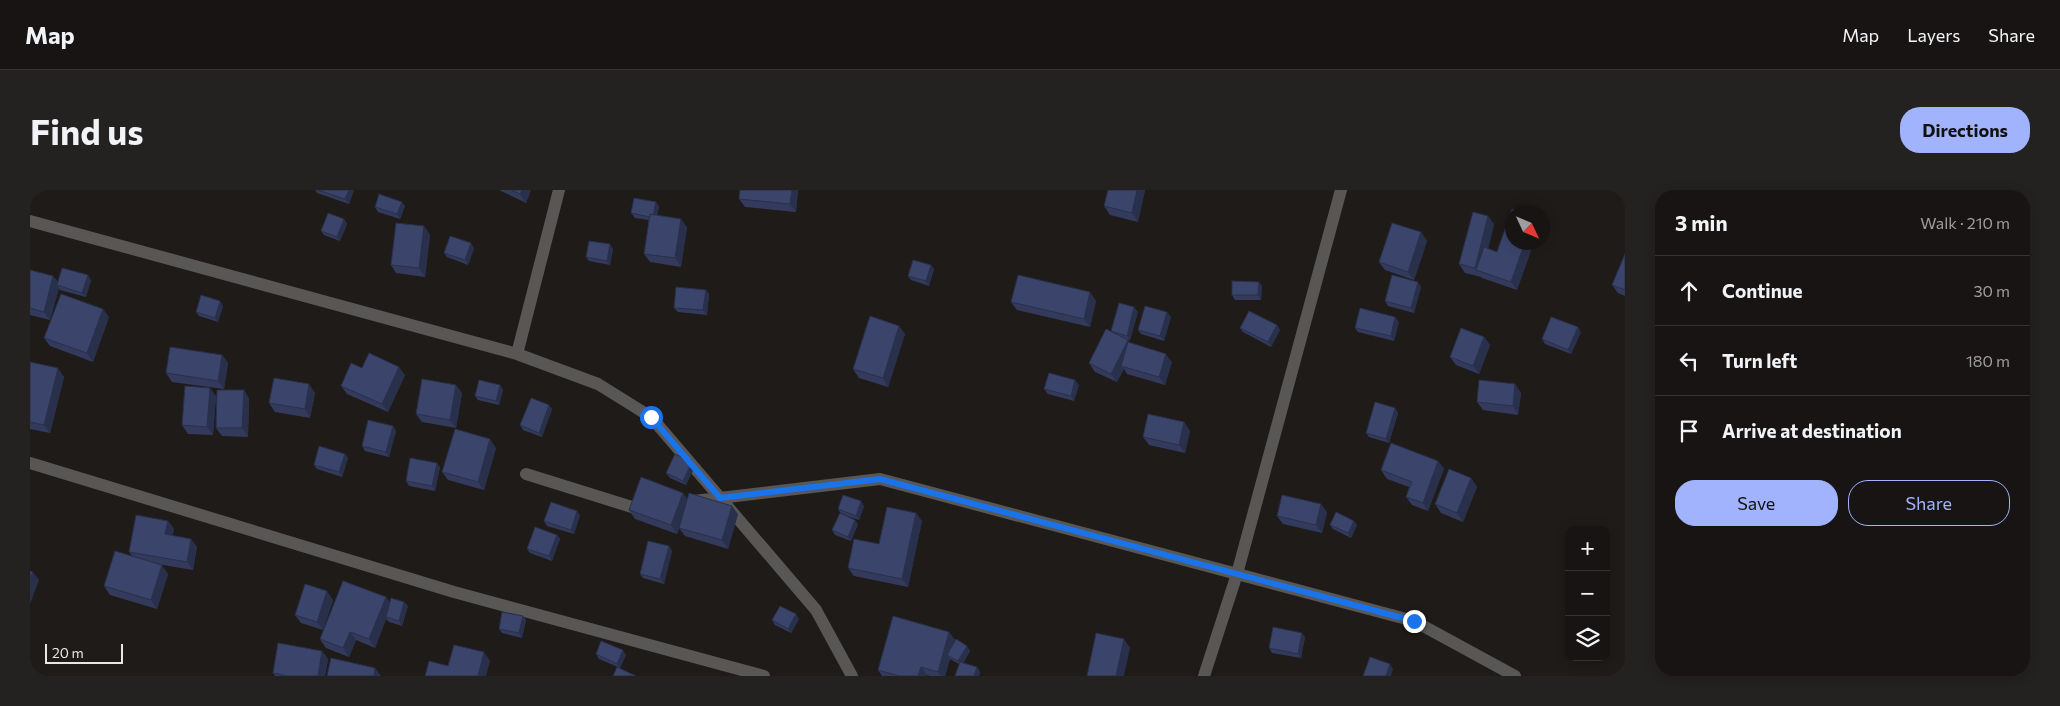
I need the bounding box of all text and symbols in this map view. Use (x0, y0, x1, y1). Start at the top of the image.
text: Map (25, 20, 75, 49)
text: Map (1842, 24, 1879, 46)
text: Layers (1907, 24, 1960, 46)
text: Share (1988, 24, 2035, 46)
button: Directions (1900, 107, 2030, 153)
text: Find us (30, 109, 144, 152)
north arrow (1505, 205, 1550, 250)
text: 3 min (1675, 210, 1728, 235)
text: Walk · 210 m (1920, 213, 2010, 232)
icon: ahead (1675, 277, 1703, 305)
text: Continue (1722, 279, 1802, 302)
text: 30 m (1973, 281, 2010, 300)
icon: left (1675, 347, 1703, 375)
text: Turn left (1722, 349, 1797, 372)
text: 180 m (1966, 351, 2010, 370)
route start (640, 406, 663, 429)
icon: arrive (1675, 417, 1703, 445)
text: Arrive at destination (1722, 419, 1902, 442)
button: Save (1675, 480, 1838, 526)
button: Share (1848, 480, 2010, 526)
map controls (1565, 526, 1610, 661)
button: + (1565, 526, 1610, 571)
button: − (1565, 571, 1610, 616)
route end (1403, 610, 1426, 633)
button: layers (1565, 616, 1610, 661)
scale bar (45, 641, 122, 664)
text: 20 m (52, 644, 84, 661)

